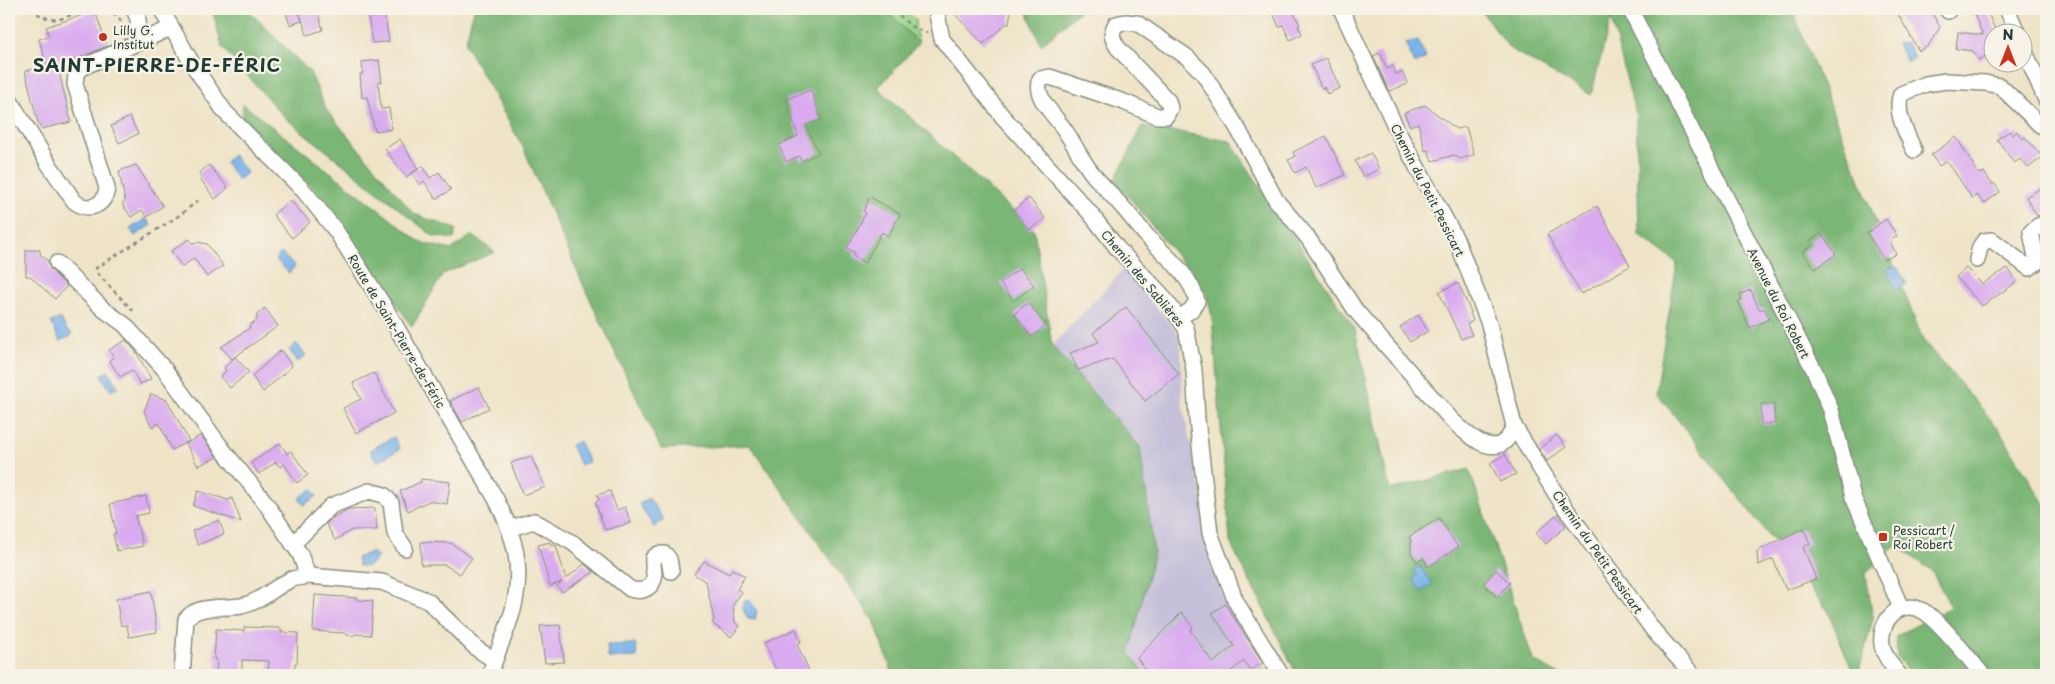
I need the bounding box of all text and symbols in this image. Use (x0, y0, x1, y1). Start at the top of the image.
place label: Lilly G. Institut (113, 21, 155, 53)
north arrow (1982, 22, 2032, 72)
text: N (2002, 24, 2014, 45)
marker: Lilly G. Institut (97, 31, 109, 43)
district label: SAINT-PIERRE-DE-FÉRIC (33, 51, 281, 78)
street label: Chemin du Petit Pessicart (1387, 120, 1469, 260)
street label: Chemin des Sablières (1097, 226, 1189, 331)
street label: Avenue du Roi Robert (1743, 244, 1815, 362)
street label: Route de Saint-Pierre-de-Féric (344, 251, 450, 411)
street label: Chemin du Petit Pessicart (1548, 487, 1648, 617)
place label: Pessicart / Roi Robert (1893, 521, 1955, 553)
marker: Pessicart / Roi Robert (1877, 531, 1889, 543)

